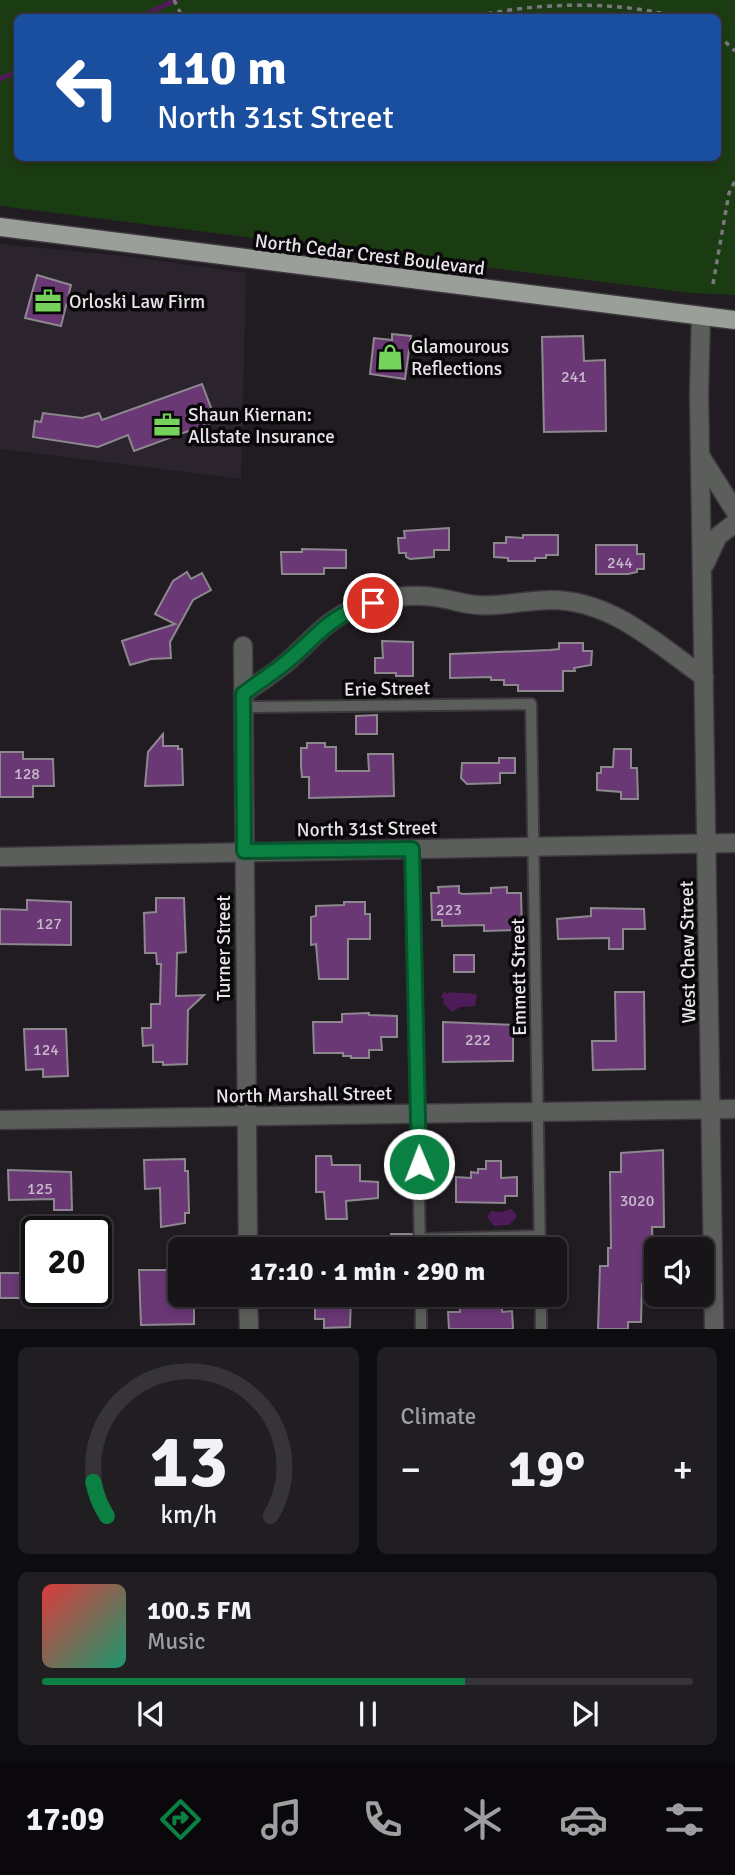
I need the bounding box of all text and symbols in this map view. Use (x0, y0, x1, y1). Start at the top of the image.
text: 110 m (157, 38, 287, 98)
icon: left (42, 42, 133, 133)
text: North 31st Street (157, 98, 394, 137)
street label: North Cedar Crest Boulevard (254, 229, 486, 281)
office icon: Orloski Law Firm (33, 286, 63, 316)
place label: Orloski Law Firm (69, 290, 205, 314)
place label: Glamourous Reflections (411, 335, 509, 381)
shop icon: Glamourous Reflections (375, 342, 405, 372)
house number: 241 (561, 367, 587, 387)
place label: Shaun Kiernan: Allstate Insurance (188, 403, 335, 449)
office icon: Shaun Kiernan: Allstate Insurance (152, 410, 182, 440)
house number: 244 (607, 553, 633, 573)
pin (343, 573, 403, 633)
icon: arrive (354, 584, 392, 622)
street label: Erie Street (344, 676, 431, 702)
house number: 128 (14, 764, 40, 784)
street label: North 31st Street (297, 816, 438, 842)
street label: West Chew Street (675, 880, 701, 1023)
street label: Turner Street (212, 895, 236, 1001)
house number: 223 (436, 900, 462, 920)
house number: 127 (36, 914, 62, 934)
street label: Emmett Street (506, 918, 532, 1036)
house number: 222 (465, 1030, 491, 1050)
house number: 124 (33, 1040, 59, 1060)
street label: North Marshall Street (216, 1081, 393, 1109)
position arrow (382, 1127, 456, 1201)
house number: 125 (27, 1179, 53, 1199)
house number: 3020 (620, 1191, 654, 1211)
speed limit sign: 20 (21, 1216, 112, 1307)
map controls (644, 1237, 714, 1307)
button: sound (644, 1237, 714, 1307)
text: 17:10 · 1 min · 290 m (250, 1256, 485, 1288)
text: Climate (401, 1402, 476, 1431)
text: 13 (149, 1419, 228, 1508)
text: 19° (508, 1437, 585, 1501)
text: − (401, 1446, 421, 1493)
text: + (672, 1446, 693, 1493)
text: km/h (160, 1499, 217, 1530)
text: 100.5 FM (147, 1595, 252, 1627)
text: Music (147, 1627, 205, 1656)
icon: previous (132, 1695, 170, 1733)
icon: pause (349, 1695, 387, 1733)
icon: next (566, 1695, 604, 1733)
icon: directions (156, 1795, 205, 1844)
icon: music (257, 1795, 306, 1844)
icon: phone (358, 1795, 407, 1844)
icon: climate (458, 1795, 507, 1844)
icon: car (559, 1795, 608, 1844)
icon: filters (660, 1795, 709, 1844)
text: 17:09 (26, 1800, 104, 1839)

